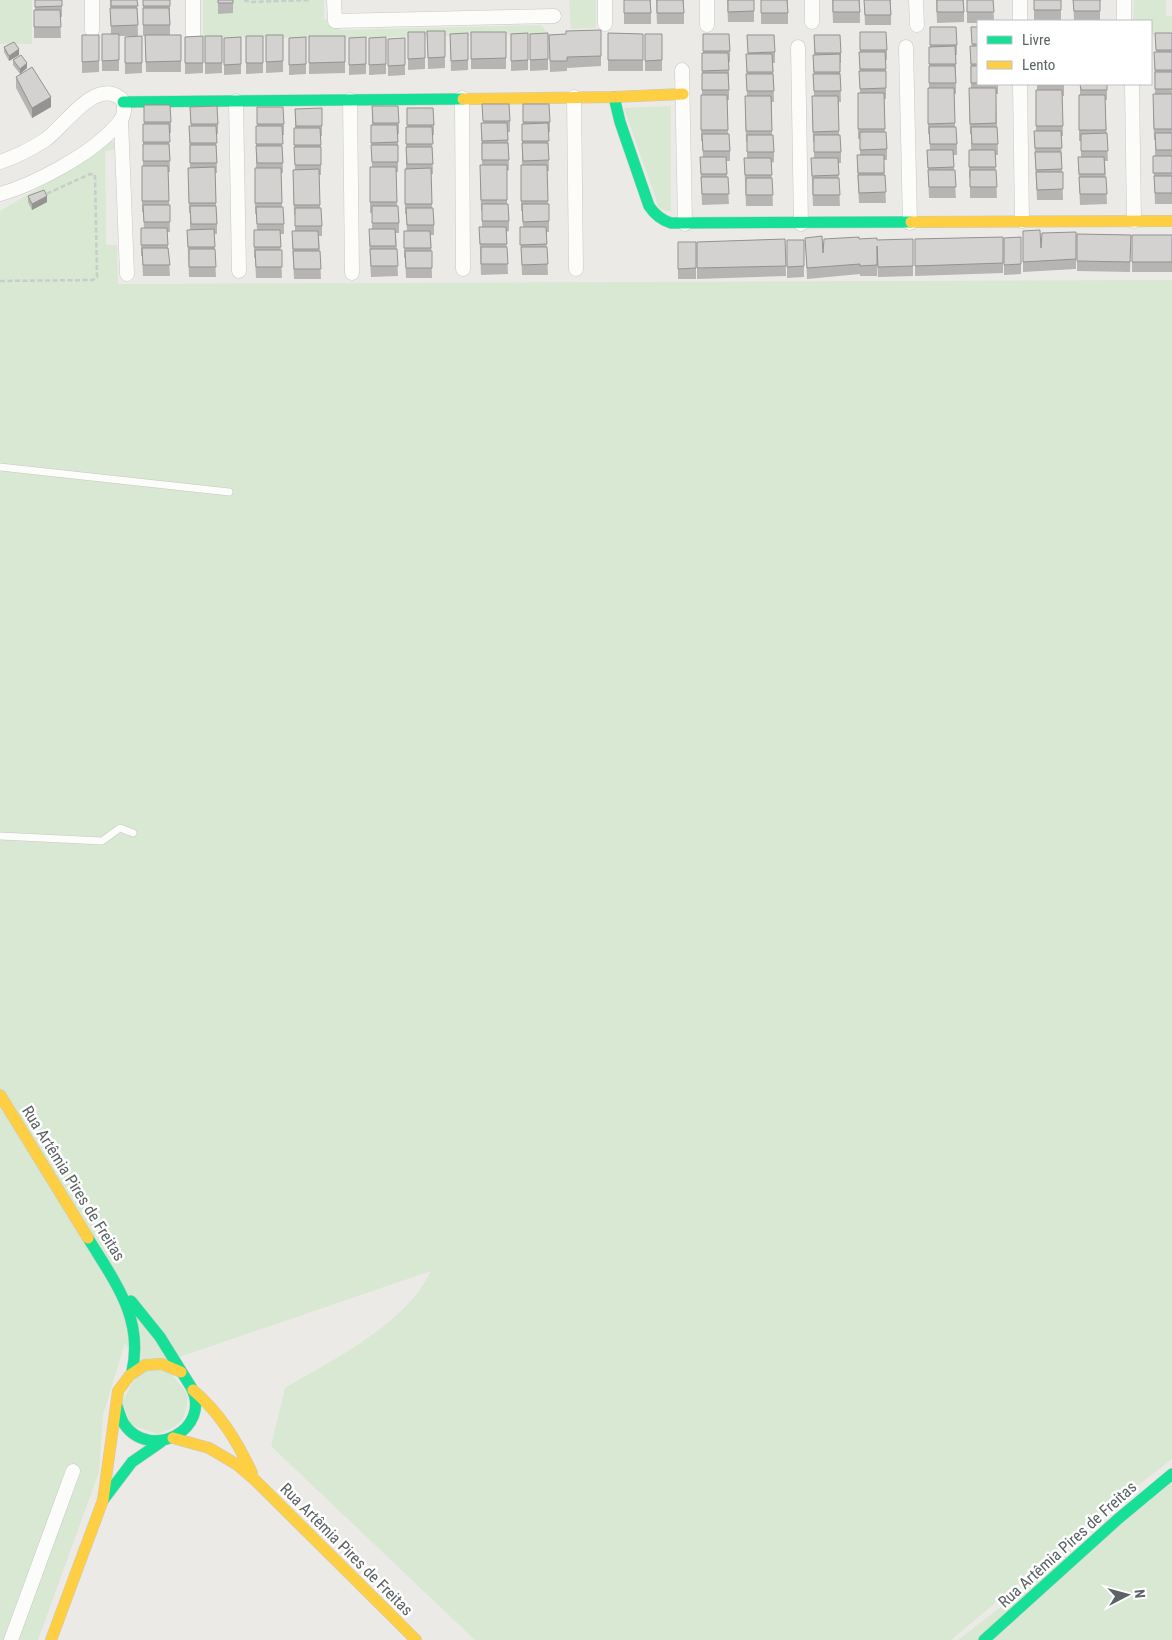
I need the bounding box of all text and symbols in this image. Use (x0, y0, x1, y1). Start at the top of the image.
legend (977, 20, 1152, 85)
text: Livre (1022, 31, 1050, 49)
text: Lento (1022, 56, 1055, 74)
street label: Rua Artêmia Pires de Freitas (18, 1102, 129, 1264)
street label: Rua Artêmia Pires de Freitas (994, 1477, 1140, 1611)
street label: Rua Artêmia Pires de Freitas (277, 1479, 417, 1619)
north arrow (1102, 1570, 1152, 1620)
text: N (1132, 1589, 1148, 1599)

